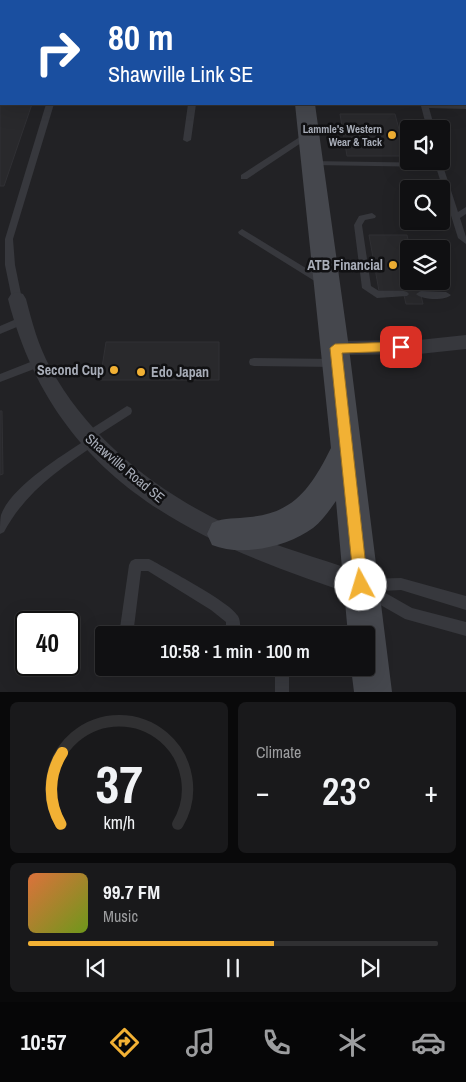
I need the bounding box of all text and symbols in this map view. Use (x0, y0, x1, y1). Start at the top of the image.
text: 80 m (108, 14, 173, 61)
icon: right (25, 20, 90, 85)
text: Shawville Link SE (108, 59, 253, 89)
map controls (400, 120, 450, 290)
button: sound (400, 120, 450, 170)
place label: Lammle's Western Wear & Tack (303, 122, 383, 149)
marker: Lammle's Western Wear & Tack (386, 129, 398, 141)
button: search (400, 180, 450, 230)
button: layers (400, 240, 450, 290)
place label: ATB Financial (307, 256, 383, 274)
marker: ATB Financial (387, 259, 399, 271)
pin (380, 326, 422, 368)
icon: arrive (387, 333, 415, 361)
place label: Second Cup (37, 361, 104, 379)
place label: Edo Japan (151, 363, 209, 381)
marker: Second Cup (108, 364, 120, 376)
marker: Edo Japan (135, 366, 147, 378)
street label: Shawville Road SE (82, 430, 168, 506)
position arrow (334, 558, 386, 610)
speed limit sign: 40 (15, 611, 80, 676)
text: 10:58 · 1 min · 100 m (160, 638, 310, 664)
text: Climate (256, 741, 301, 763)
text: 37 (95, 749, 143, 819)
text: 23° (322, 766, 372, 817)
text: − (256, 773, 269, 811)
text: + (425, 773, 438, 811)
text: km/h (103, 811, 135, 835)
text: 99.7 FM (103, 879, 160, 905)
text: Music (103, 905, 138, 927)
icon: previous (82, 954, 110, 982)
icon: pause (219, 954, 247, 982)
icon: next (356, 954, 384, 982)
icon: directions (107, 1025, 142, 1060)
icon: music (183, 1025, 218, 1060)
icon: phone (259, 1025, 294, 1060)
icon: climate (335, 1025, 370, 1060)
icon: car (411, 1025, 446, 1060)
text: 10:57 (20, 1027, 67, 1057)

